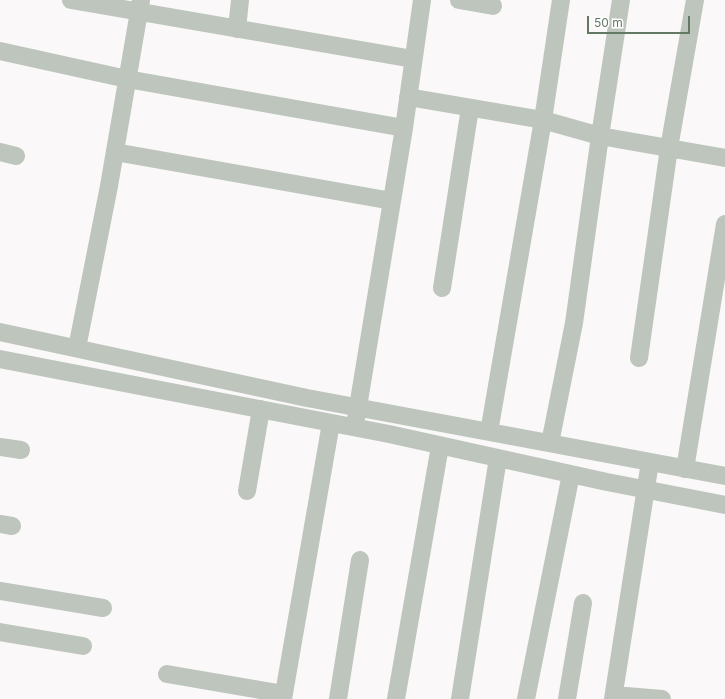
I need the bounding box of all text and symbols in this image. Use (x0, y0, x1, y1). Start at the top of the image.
scale bar (589, 8, 692, 34)
text: 50 m (594, 15, 623, 30)

